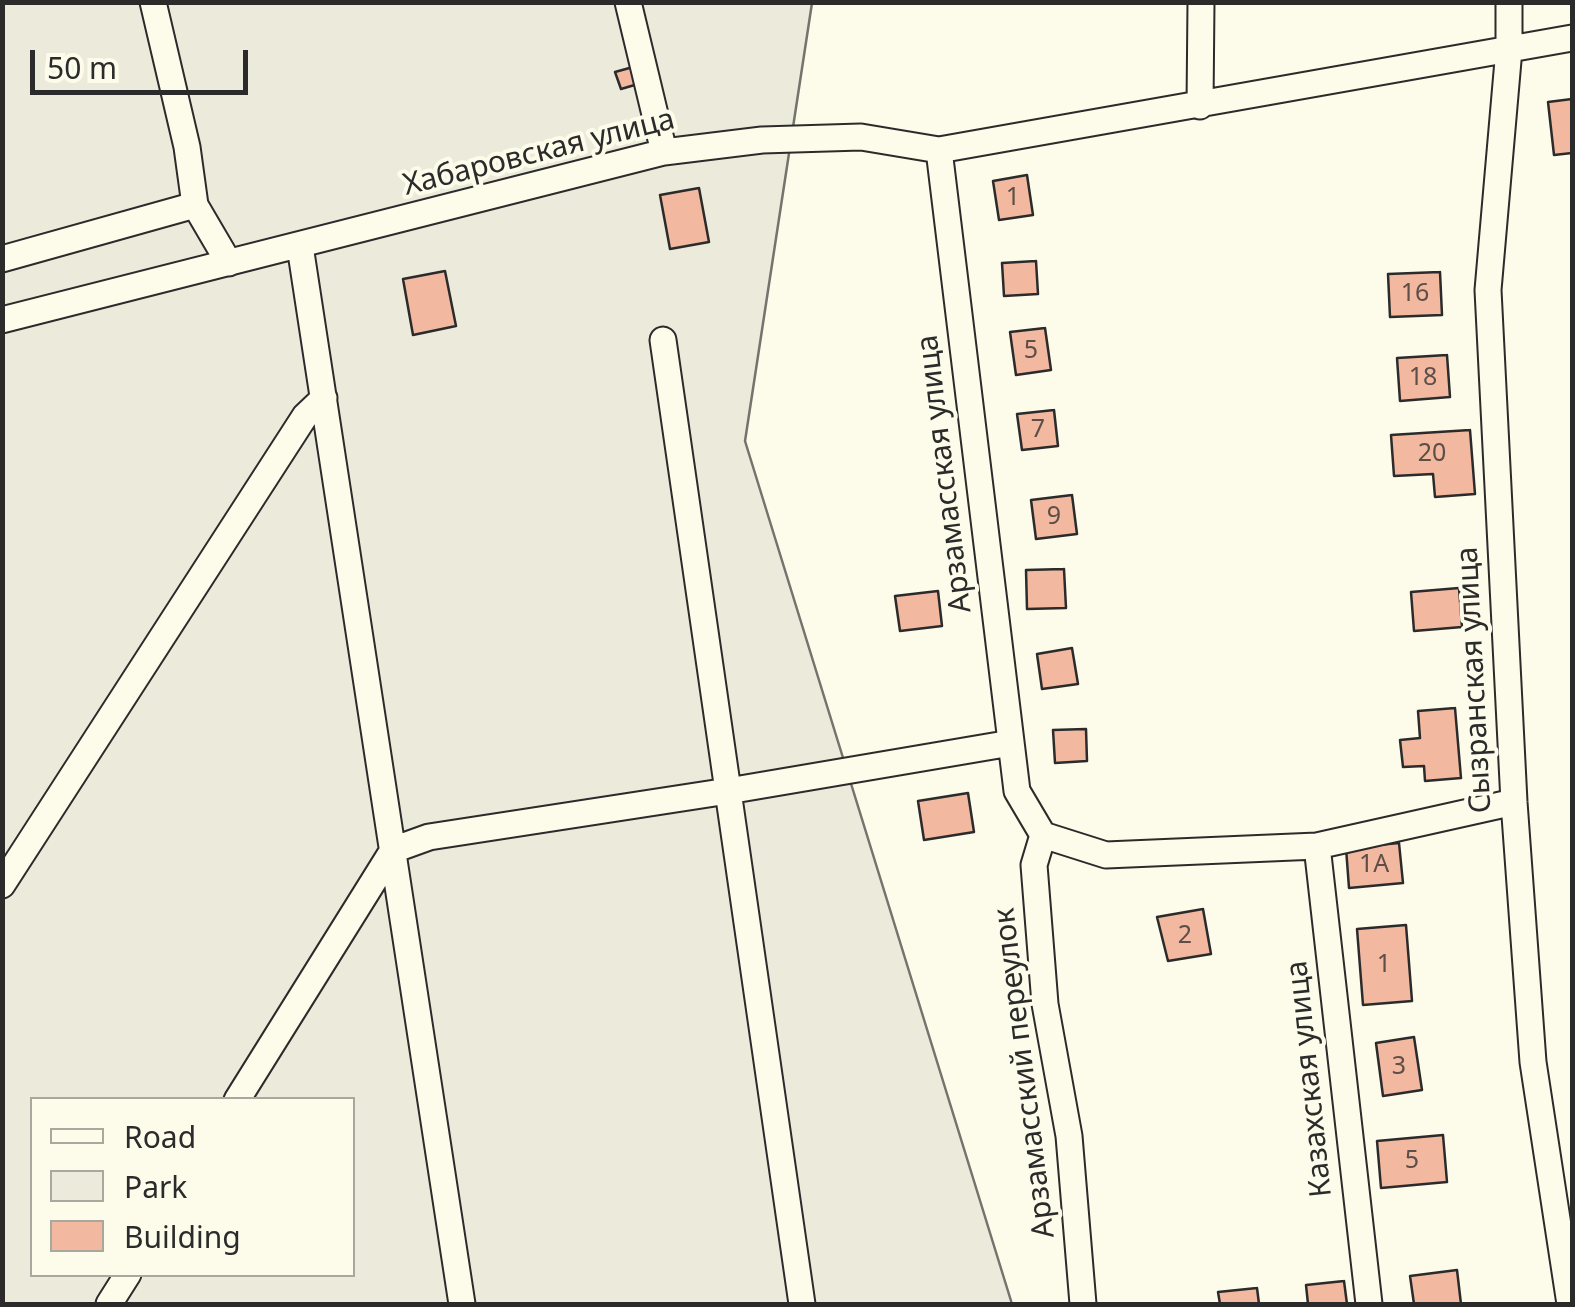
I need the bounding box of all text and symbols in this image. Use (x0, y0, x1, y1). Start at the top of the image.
scale bar (35, 30, 252, 92)
text: 50 m (47, 47, 117, 88)
street label: Хабаровская улица (400, 102, 678, 204)
house number: 1 (1006, 183, 1020, 213)
house number: 16 (1401, 279, 1429, 309)
street label: Арзамасская улица (910, 333, 980, 615)
house number: 5 (1024, 336, 1038, 366)
house number: 18 (1409, 363, 1437, 393)
house number: 7 (1031, 415, 1045, 445)
house number: 20 (1418, 439, 1446, 469)
house number: 9 (1047, 502, 1061, 532)
street label: Сызранская улица (1450, 546, 1500, 814)
house number: 1А (1359, 850, 1389, 880)
street label: Арзамасский переулок (987, 906, 1063, 1240)
house number: 2 (1178, 921, 1192, 951)
house number: 1 (1377, 950, 1391, 980)
street label: Казахская улица (1280, 959, 1340, 1199)
house number: 3 (1392, 1052, 1406, 1082)
legend (30, 1097, 355, 1277)
text: Road (124, 1116, 196, 1157)
house number: 5 (1405, 1146, 1419, 1176)
text: Park (124, 1166, 187, 1207)
text: Building (124, 1216, 241, 1257)

